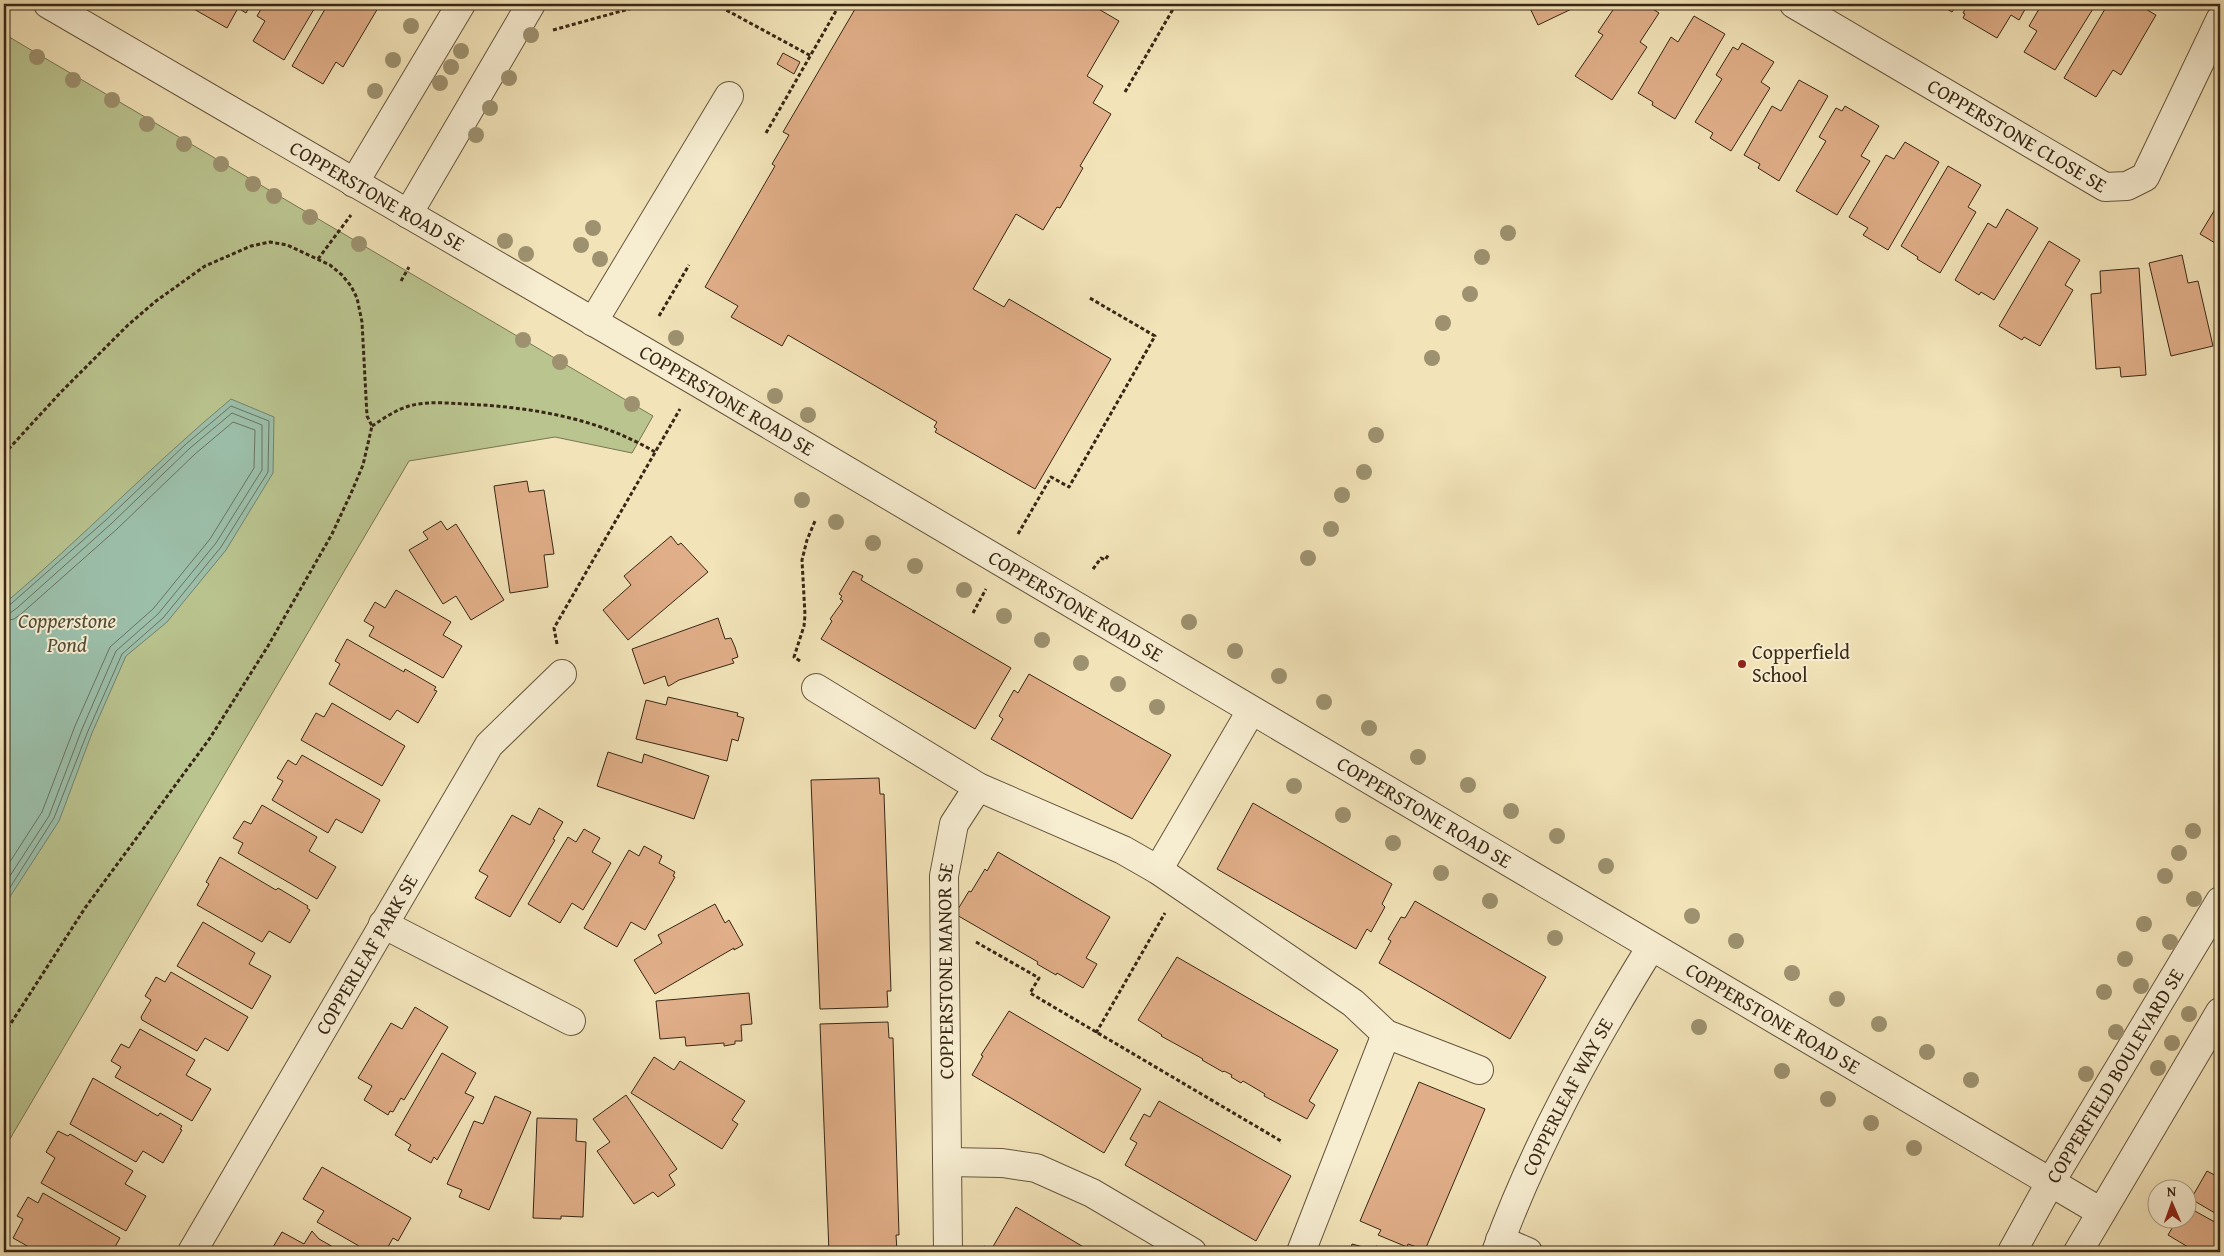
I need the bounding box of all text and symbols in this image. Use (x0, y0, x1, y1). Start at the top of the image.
street label: COPPERSTONE CLOSE SE (1922, 71, 2113, 199)
street label: COPPERSTONE ROAD SE (284, 133, 471, 258)
street label: COPPERSTONE ROAD SE (634, 337, 820, 462)
street label: COPPERSTONE ROAD SE (983, 542, 1169, 668)
water label: Copperstone Pond (18, 605, 116, 660)
place label: Copperfield School (1752, 637, 1850, 689)
marker: Copperfield School (1736, 658, 1748, 670)
street label: COPPERSTONE ROAD SE (1332, 749, 1517, 875)
street label: COPPERSTONE MANOR SE (929, 860, 960, 1079)
street label: COPPERLEAF PARK SE (308, 868, 424, 1040)
street label: COPPERSTONE ROAD SE (1680, 955, 1866, 1081)
street label: COPPERFIELD BOULEVARD SE (2038, 963, 2190, 1188)
street label: COPPERLEAF WAY SE (1514, 1012, 1620, 1180)
north arrow (2146, 1178, 2196, 1228)
text: N (2167, 1181, 2177, 1201)

